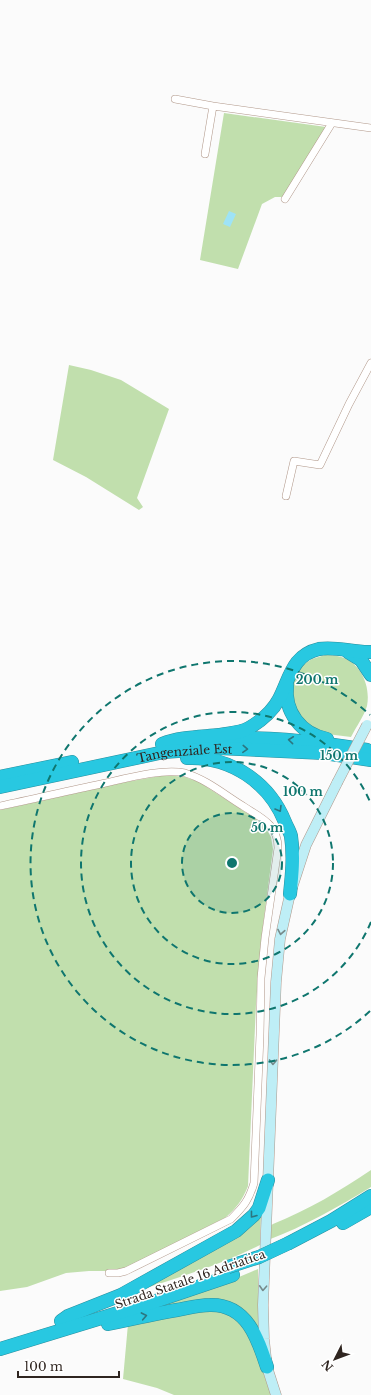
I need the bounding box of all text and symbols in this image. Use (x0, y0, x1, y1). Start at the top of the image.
text: 200 m (296, 672, 339, 687)
one-way arrow (288, 736, 294, 745)
street label: Tangenziale Est (135, 740, 233, 765)
one-way arrow (242, 745, 248, 753)
text: 150 m (320, 748, 359, 763)
text: 100 m (283, 784, 324, 799)
one-way arrow (274, 805, 282, 812)
text: 50 m (251, 820, 284, 835)
centre of rings (225, 856, 239, 870)
one-way arrow (278, 929, 286, 935)
one-way arrow (269, 1059, 277, 1065)
one-way arrow (251, 1211, 258, 1218)
street label: Strada Statale 16 Adriatica (113, 1246, 268, 1312)
one-way arrow (259, 1285, 268, 1291)
one-way arrow (141, 1313, 147, 1321)
north arrow (315, 1339, 355, 1379)
scale bar (18, 1353, 119, 1379)
text: N (318, 1357, 336, 1374)
text: 100 m (24, 1359, 63, 1374)

